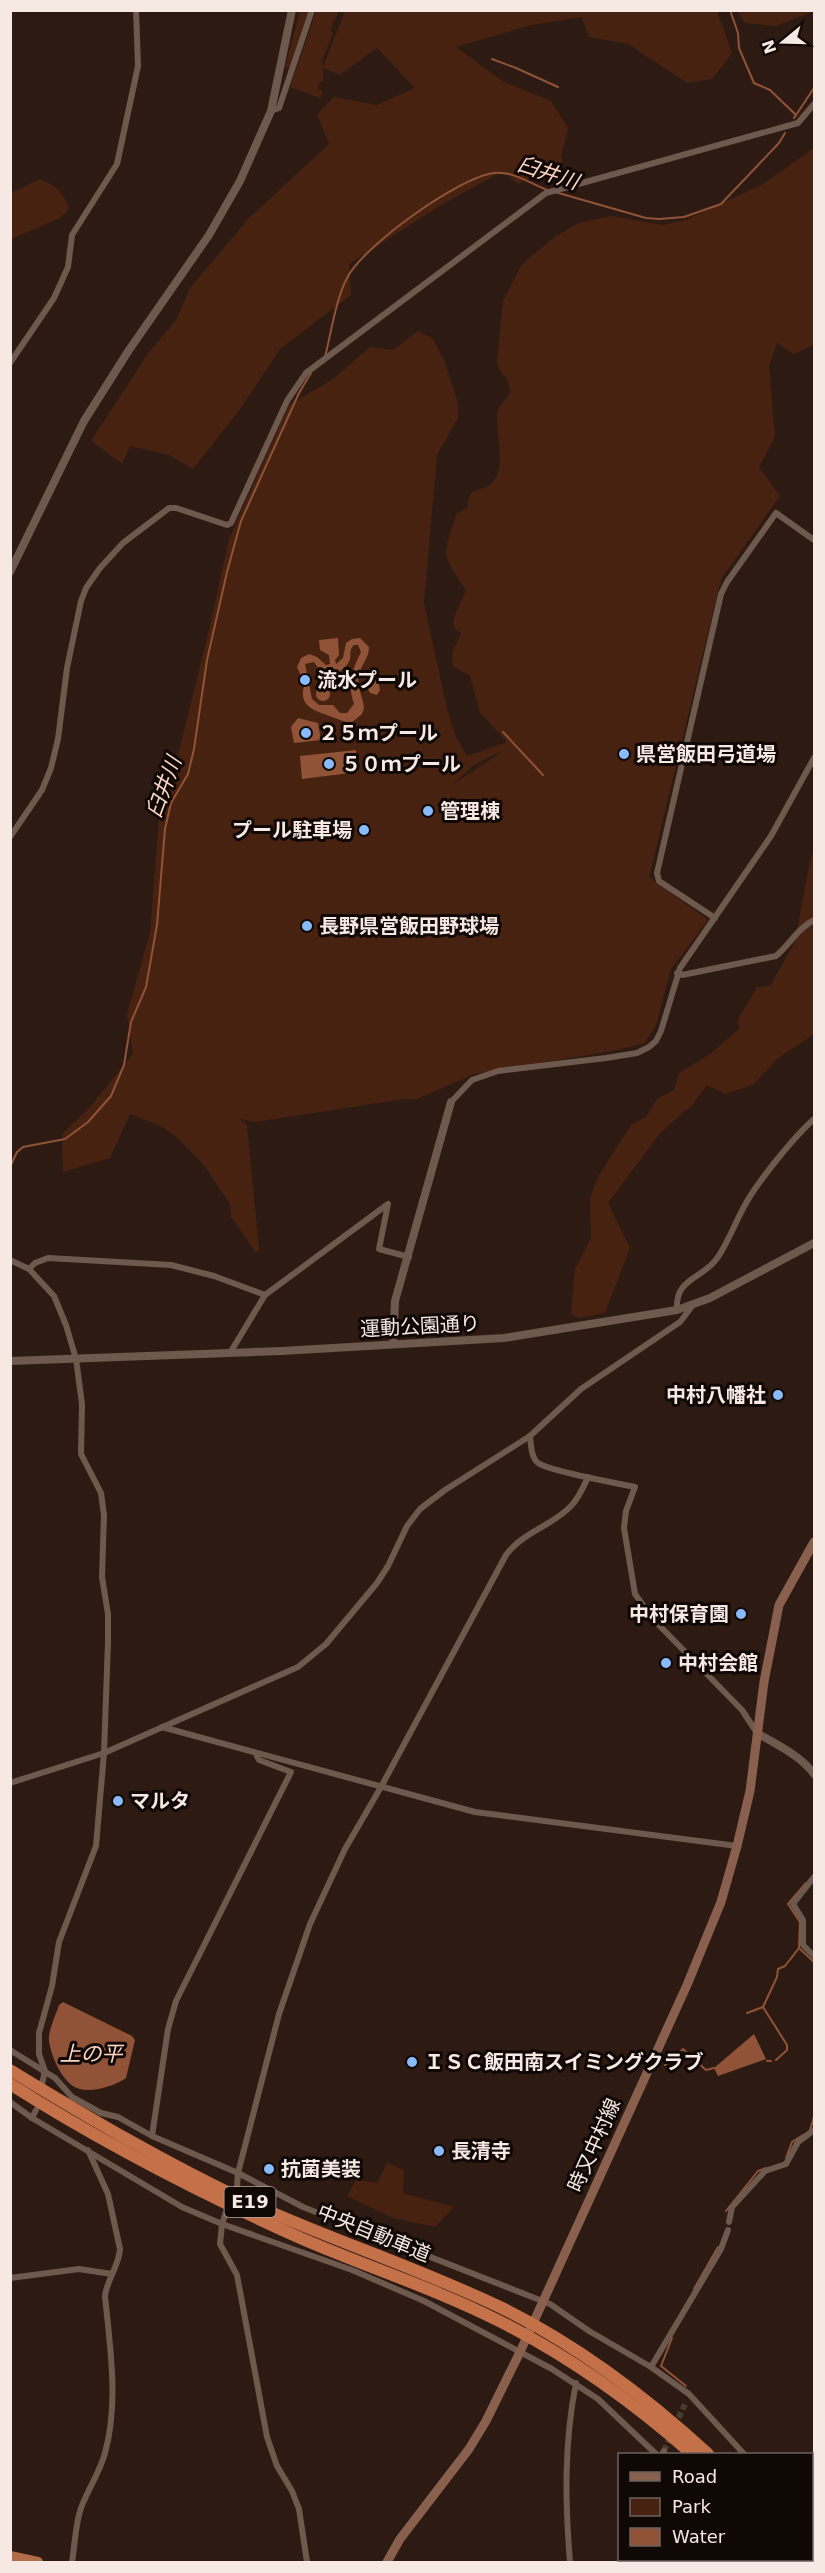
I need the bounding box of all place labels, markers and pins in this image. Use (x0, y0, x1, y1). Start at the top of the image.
place label: 流水プール (317, 668, 417, 692)
marker: 流水プール (298, 673, 312, 687)
place label: ２５ｍプール (318, 721, 438, 745)
marker: ２５ｍプール (299, 726, 313, 740)
place label: 県営飯田弓道場 (636, 742, 776, 766)
marker: 県営飯田弓道場 (617, 747, 631, 761)
place label: ５０ｍプール (341, 752, 461, 776)
marker: ５０ｍプール (322, 757, 336, 771)
place label: 管理棟 (440, 799, 500, 823)
marker: 管理棟 (421, 804, 435, 818)
place label: プール駐車場 (232, 818, 352, 842)
marker: プール駐車場 (357, 823, 371, 837)
place label: 長野県営飯田野球場 (319, 914, 499, 938)
marker: 長野県営飯田野球場 (300, 919, 314, 933)
place label: 中村八幡社 (666, 1383, 766, 1407)
marker: 中村八幡社 (771, 1388, 785, 1402)
place label: 中村保育園 (629, 1602, 729, 1626)
marker: 中村保育園 (734, 1607, 748, 1621)
place label: 中村会館 (678, 1651, 758, 1675)
marker: 中村会館 (659, 1656, 673, 1670)
place label: マルタ (130, 1789, 190, 1813)
marker: マルタ (111, 1794, 125, 1808)
place label: ＩＳＣ飯田南スイミングクラブ (424, 2050, 704, 2074)
marker: ＩＳＣ飯田南スイミングクラブ (405, 2055, 419, 2069)
place label: 長清寺 (451, 2139, 511, 2163)
marker: 長清寺 (432, 2144, 446, 2158)
place label: 抗菌美装 (281, 2157, 361, 2181)
marker: 抗菌美装 (262, 2162, 276, 2176)

